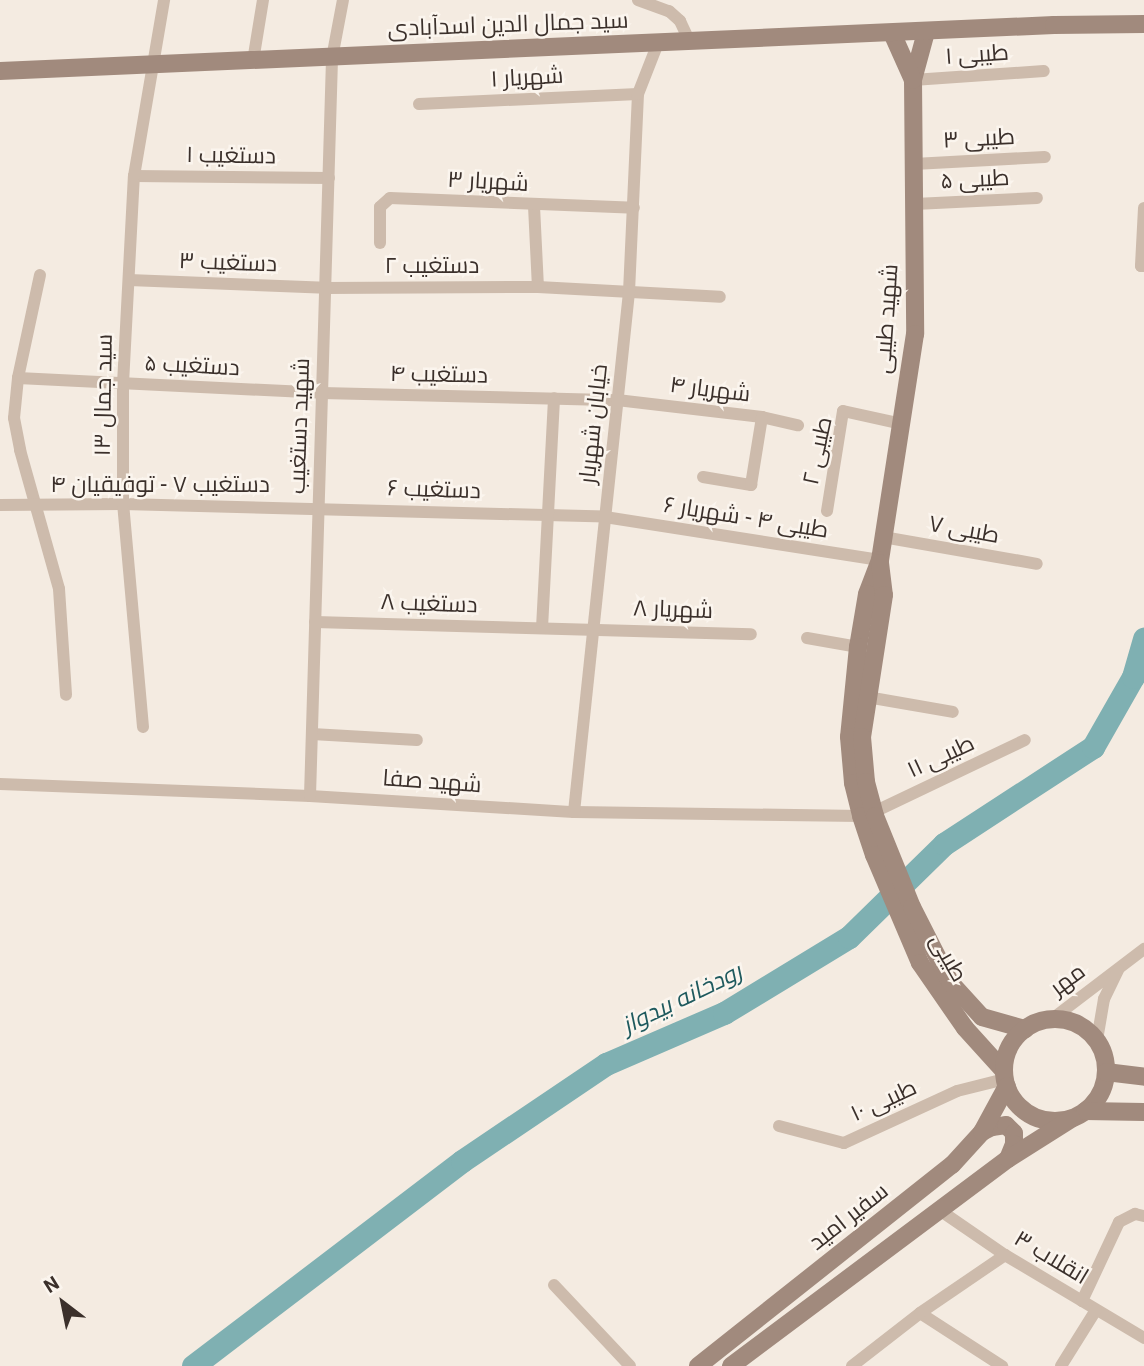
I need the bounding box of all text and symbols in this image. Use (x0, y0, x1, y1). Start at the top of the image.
street label: سید جمال الدین اسدآبادی (387, 7, 629, 43)
street label: طیبی ۱ (944, 39, 1010, 71)
street label: شهریار ۱ (490, 62, 564, 94)
street label: طیبی ۳ (942, 123, 1016, 155)
street label: دستغیب ۱ (186, 141, 276, 171)
street label: طیبی ۵ (940, 164, 1010, 196)
street label: شهریار ۳ (447, 166, 529, 198)
street label: دستغیب ۳ (178, 247, 278, 279)
street label: دستغیب ۲ (385, 252, 479, 280)
street label: شهید طیبی (869, 263, 905, 375)
street label: سید جمال ۱۳ (89, 333, 119, 457)
street label: دستغیب ۵ (144, 350, 240, 382)
street label: شهید دستغیب (284, 358, 316, 494)
street label: دستغیب ۴ (390, 360, 488, 390)
street label: خیابان شهریار (574, 363, 614, 485)
street label: شهریار ۴ (668, 371, 752, 409)
street label: طیبی ۲ (797, 414, 839, 488)
street label: دستغیب ۷ - توفیقیان ۴ (50, 471, 270, 499)
street label: دستغیب ۶ (387, 475, 481, 505)
street label: طیبی ۴ - شهریار ۶ (662, 491, 830, 545)
street label: طیبی ۷ (927, 510, 1001, 550)
street label: دستغیب ۸ (380, 589, 478, 619)
street label: شهریار ۸ (632, 595, 714, 625)
street label: طیبی ۱۱ (903, 730, 979, 784)
street label: شهید صفا (382, 765, 482, 799)
street label: طیبی (923, 929, 973, 987)
water label: رودخانه بیدواز (617, 958, 747, 1040)
street label: مهر (1045, 958, 1091, 1002)
street label: طیبی ۱۰ (847, 1074, 921, 1128)
street label: سفیر امید (804, 1177, 894, 1257)
street label: انقلاب ۳ (1009, 1225, 1093, 1291)
north arrow (28, 1268, 98, 1338)
text: N (40, 1271, 63, 1298)

